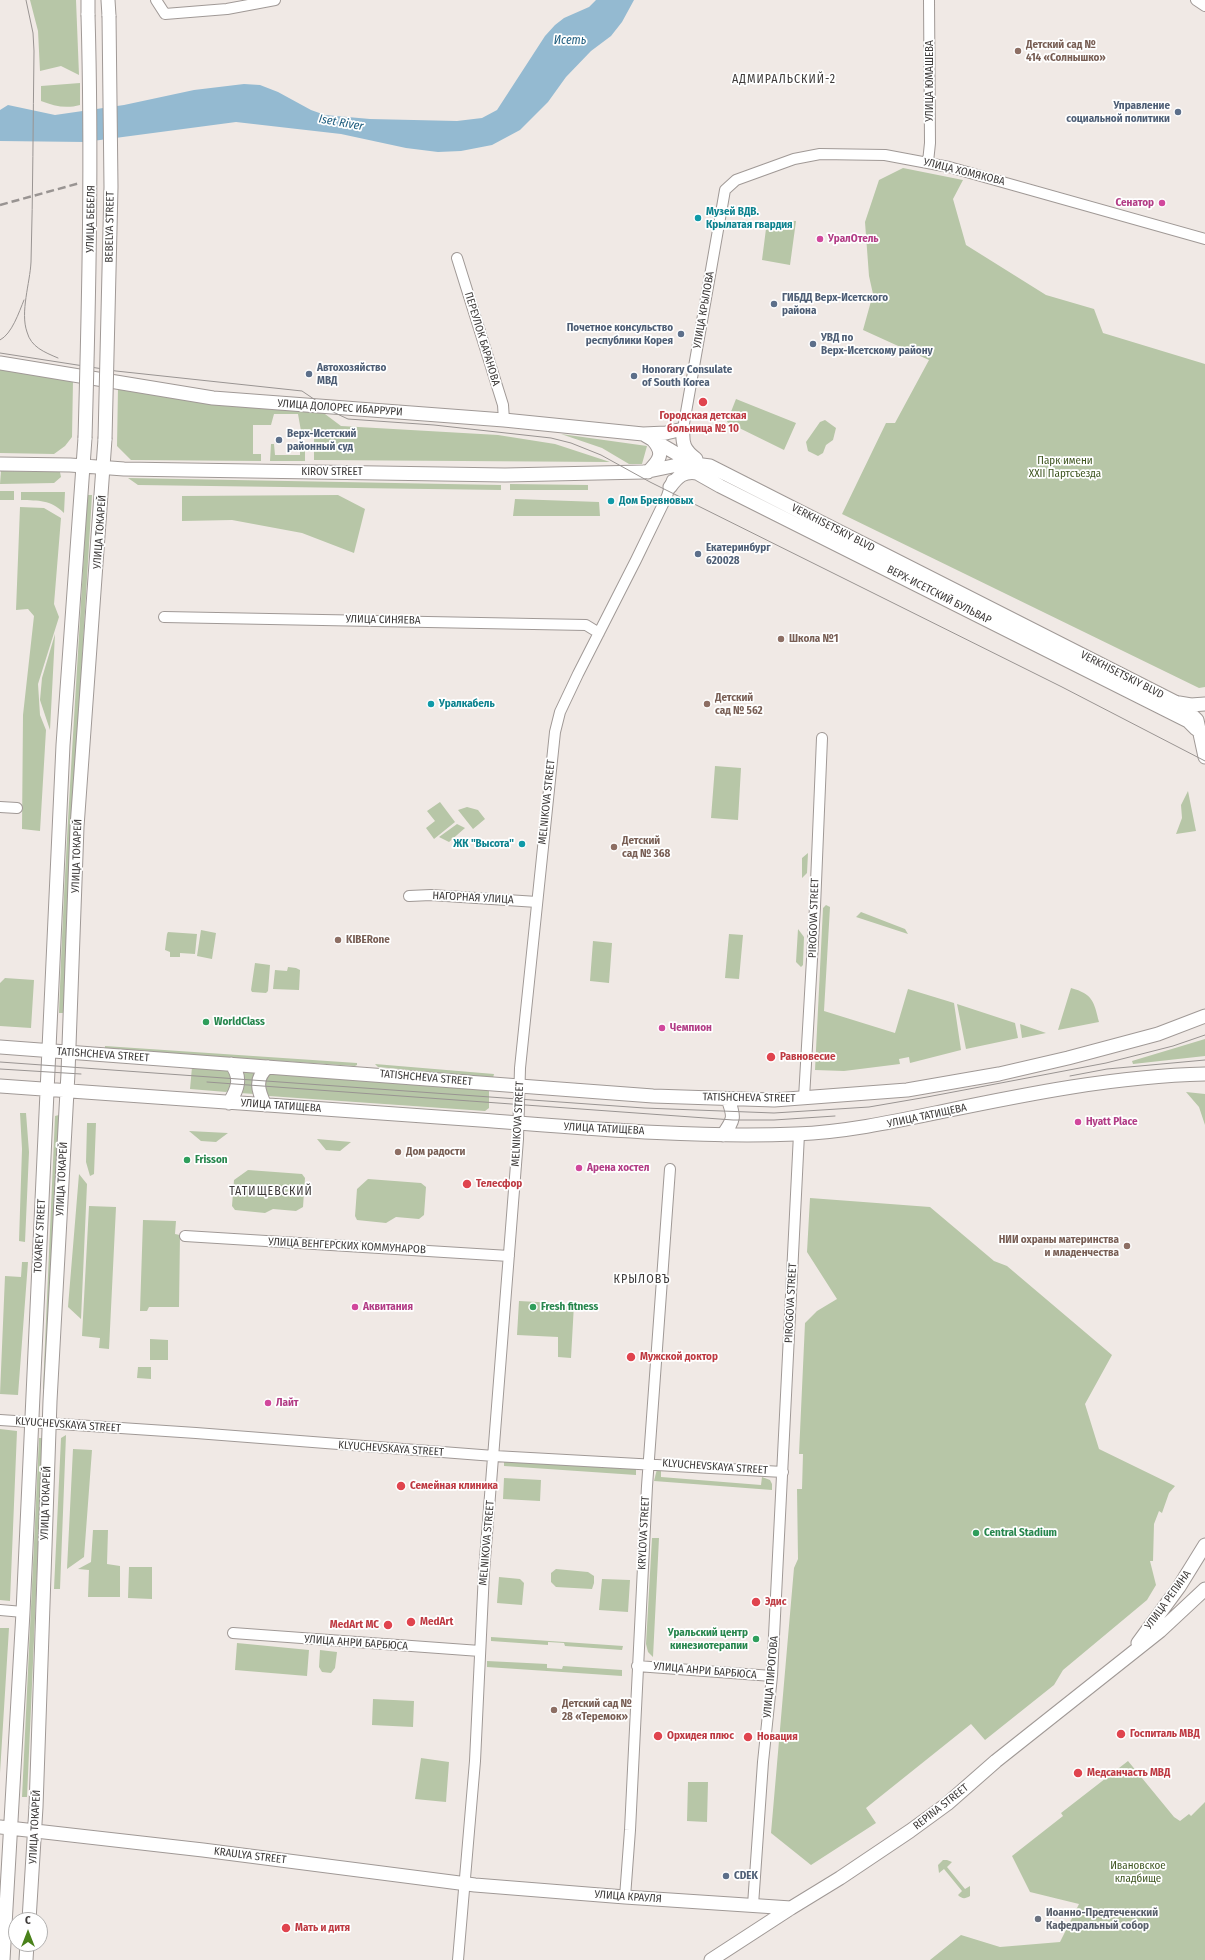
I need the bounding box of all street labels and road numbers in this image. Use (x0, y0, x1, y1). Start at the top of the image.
street label: УЛИЦА ЮМАШЕВА (923, 40, 937, 122)
street label: УЛИЦА ХОМЯКОВА (922, 155, 1006, 189)
street label: УЛИЦА БЕБЕЛЯ (84, 185, 98, 253)
street label: BEBELYA STREET (103, 191, 117, 263)
street label: УЛИЦА КРЫЛОВА (691, 270, 717, 350)
street label: ПЕРЕУЛОК БАРАНОВА (461, 291, 503, 387)
street label: УЛИЦА ДОЛОРЕС ИБАРРУРИ (277, 397, 403, 419)
street label: KIROV STREET (301, 465, 363, 479)
street label: УЛИЦА ТОКАРЕЙ (91, 495, 109, 569)
street label: VERKHISETSKIY BLVD (789, 501, 877, 555)
street label: ВЕРХ-ИСЕТСКИЙ БУЛЬВАР (885, 563, 993, 627)
street label: УЛИЦА СИНЯЕВА (345, 613, 421, 627)
street label: VERKHISETSKIY BLVD (1078, 648, 1166, 702)
street label: MELNIKOVA STREET (536, 759, 558, 845)
street label: УЛИЦА ТОКАРЕЙ (69, 819, 85, 893)
street label: PIROGOVA STREET (806, 878, 822, 958)
street label: НАГОРНАЯ УЛИЦА (432, 889, 514, 907)
street label: TATISHCHEVA STREET (56, 1045, 150, 1065)
street label: TATISHCHEVA STREET (379, 1067, 473, 1089)
street label: MELNIKOVA STREET (509, 1081, 527, 1167)
street label: TATISHCHEVA STREET (702, 1091, 796, 1105)
street label: УЛИЦА ТАТИЩЕВА (240, 1097, 322, 1115)
street label: УЛИЦА ТАТИЩЕВА (886, 1101, 968, 1131)
street label: УЛИЦА ТАТИЩЕВА (563, 1120, 645, 1138)
street label: УЛИЦА ТОКАРЕЙ (53, 1142, 71, 1216)
street label: TOKAREY STREET (31, 1199, 49, 1273)
street label: УЛИЦА ВЕНГЕРСКИХ КОММУНАРОВ (268, 1235, 426, 1257)
street label: PIROGOVA STREET (782, 1263, 800, 1343)
street label: KLYUCHEVSKAYA STREET (15, 1415, 121, 1435)
street label: KLYUCHEVSKAYA STREET (338, 1439, 444, 1459)
street label: KLYUCHEVSKAYA STREET (662, 1457, 768, 1477)
street label: УЛИЦА ТОКАРЕЙ (38, 1466, 54, 1540)
street label: KRYLOVA STREET (635, 1496, 653, 1570)
street label: MELNIKOVA STREET (477, 1500, 497, 1586)
street label: УЛИЦА РЕПИНА (1142, 1568, 1194, 1632)
street label: УЛИЦА АНРИ БАРБЮСА (304, 1633, 408, 1653)
street label: УЛИЦА ПИРОГОВА (761, 1635, 781, 1719)
street label: УЛИЦА АНРИ БАРБЮСА (653, 1660, 757, 1682)
street label: REPINA STREET (911, 1781, 971, 1833)
street label: УЛИЦА ТОКАРЕЙ (26, 1790, 44, 1864)
street label: KRAULYA STREET (213, 1845, 287, 1867)
street label: УЛИЦА КРАУЛЯ (594, 1888, 662, 1906)

